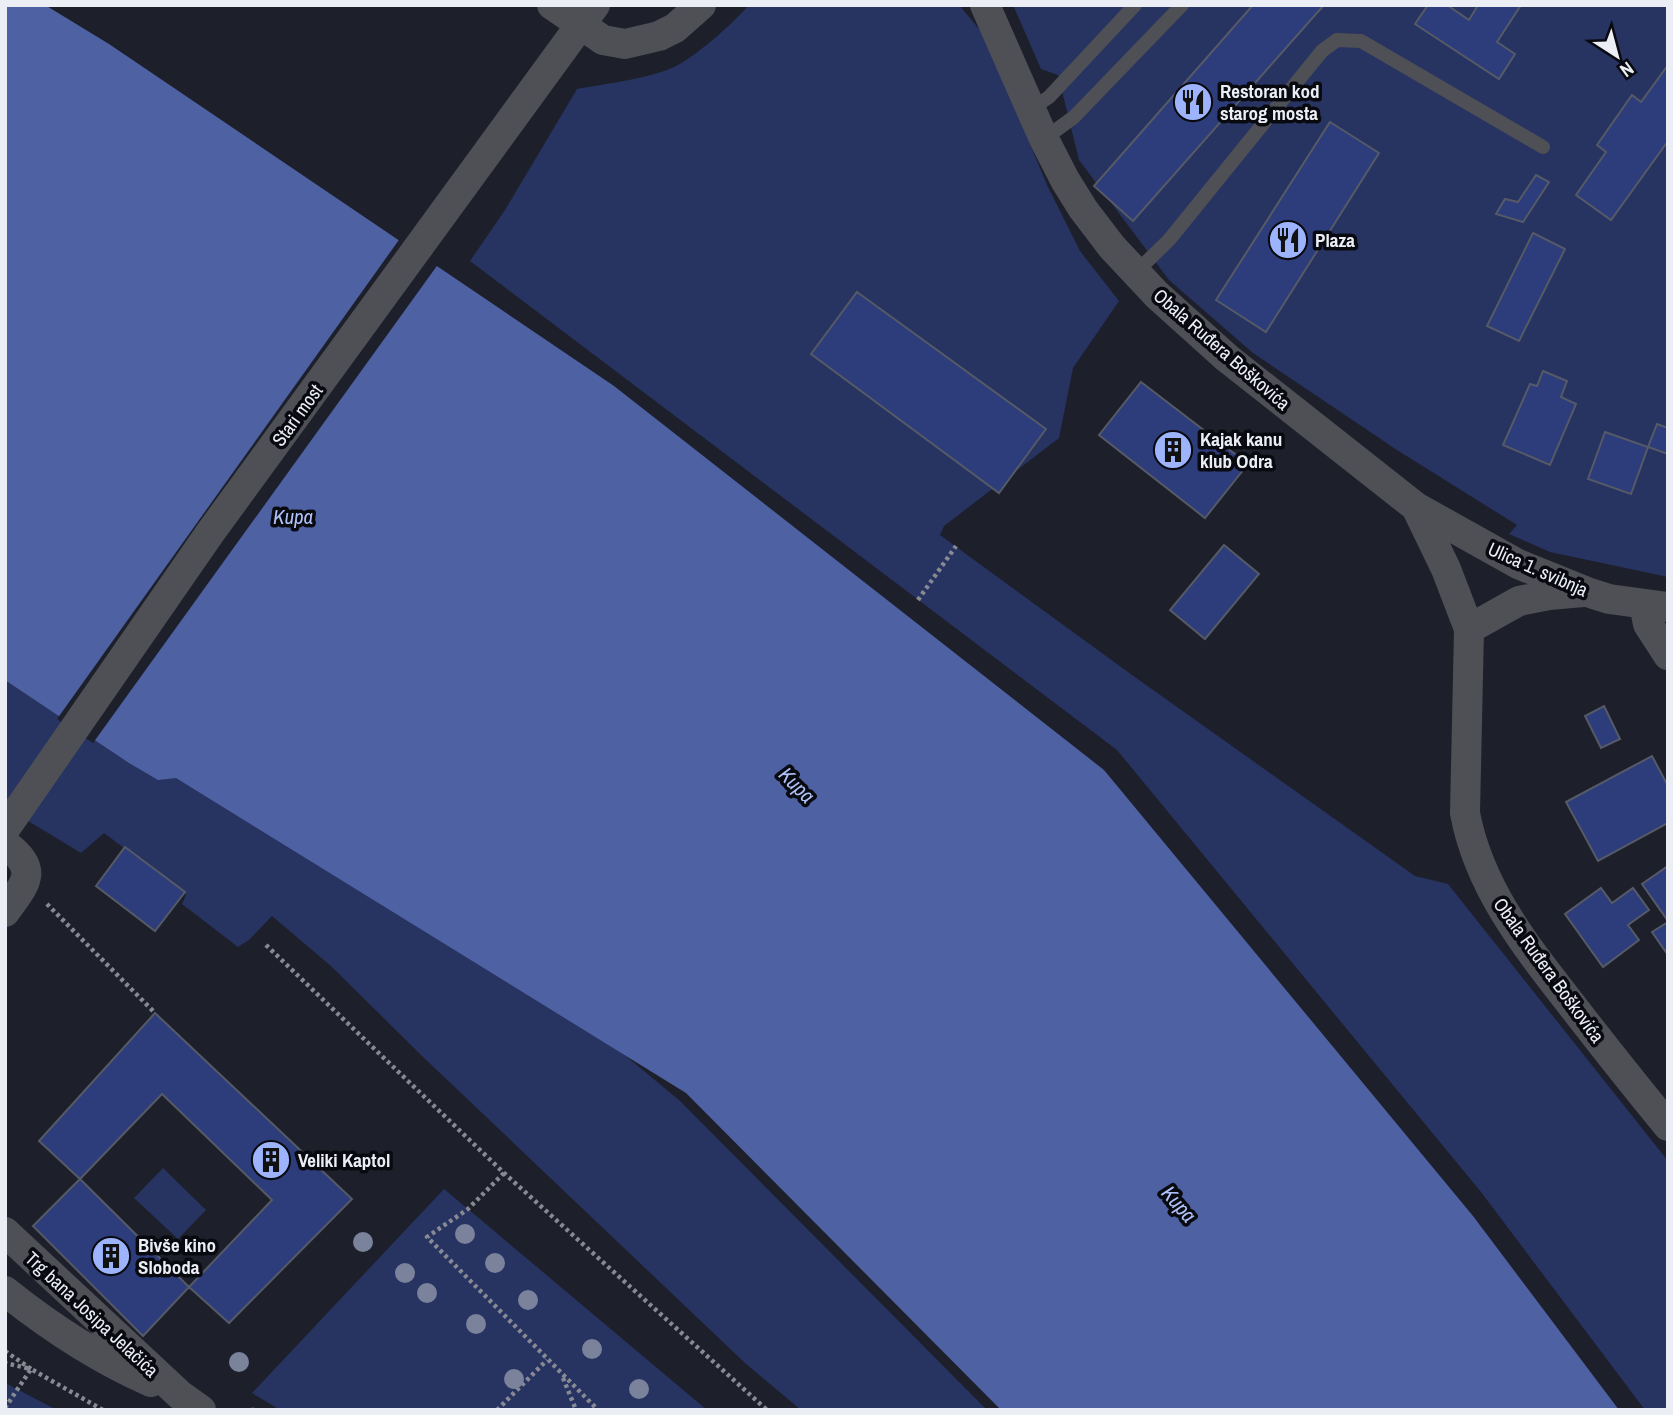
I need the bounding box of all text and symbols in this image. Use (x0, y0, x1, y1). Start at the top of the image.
north arrow (1582, 21, 1652, 91)
text: N (1615, 56, 1639, 84)
place label: Restoran kod starog mosta (1220, 78, 1320, 126)
restaurant icon: Restoran kod starog mosta (1172, 81, 1214, 123)
restaurant icon: Plaza (1267, 219, 1309, 261)
place label: Plaza (1315, 227, 1355, 253)
street label: Obala Ruđera Boškovića (1148, 282, 1296, 416)
street label: Stari most (266, 378, 329, 451)
place label: Kajak kanu klub Odra (1200, 426, 1282, 474)
building icon: Kajak kanu klub Odra (1152, 429, 1194, 471)
water label: Kupa (273, 502, 313, 531)
street label: Ulica 1. svibnja (1484, 535, 1592, 603)
water label: Kupa (773, 761, 821, 809)
street label: Obala Ruđera Boškovića (1488, 892, 1611, 1048)
building icon: Veliki Kaptol (250, 1139, 292, 1181)
place label: Veliki Kaptol (298, 1147, 390, 1173)
water label: Kupa (1155, 1179, 1203, 1229)
place label: Bivše kino Sloboda (138, 1232, 216, 1280)
building icon: Bivše kino Sloboda (90, 1235, 132, 1277)
street label: Trg bana Josipa Jelačića (20, 1245, 165, 1383)

